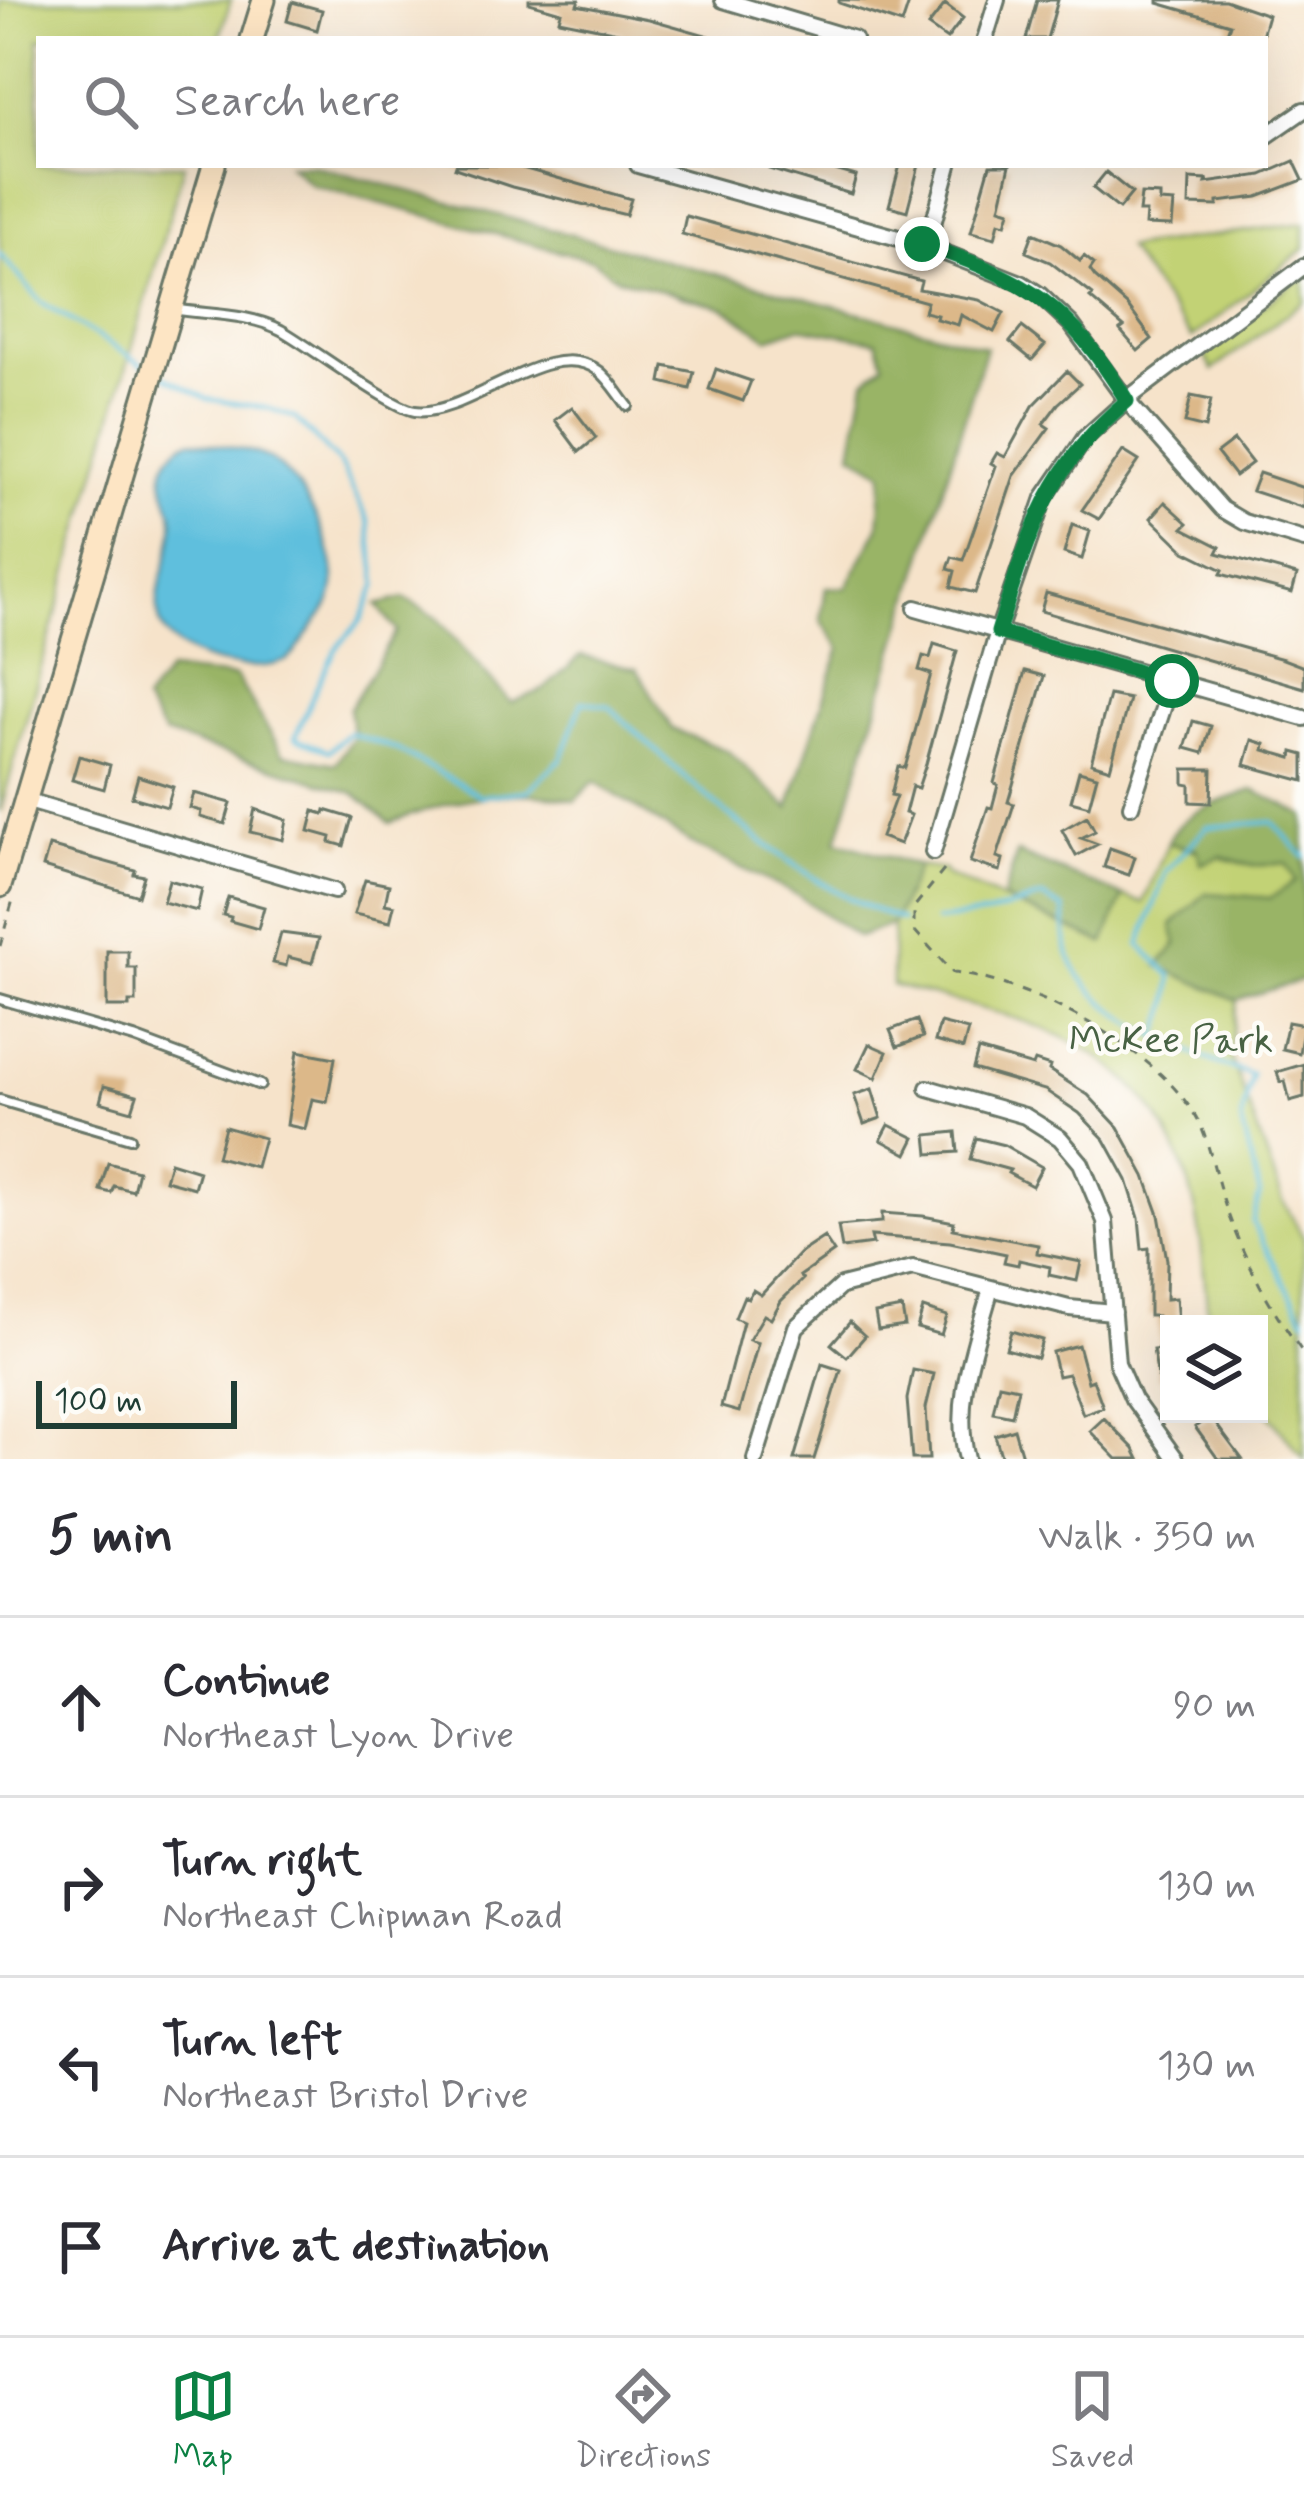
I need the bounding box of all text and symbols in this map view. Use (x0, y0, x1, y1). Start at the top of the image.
search box (36, 36, 1268, 168)
icon: search (78, 69, 144, 135)
text: Search here (174, 73, 401, 132)
route end (895, 217, 949, 271)
route start (1145, 654, 1199, 708)
park label: McKee Park (1069, 1016, 1273, 1067)
map controls (1160, 1315, 1268, 1423)
button: layers (1160, 1315, 1268, 1423)
scale bar (36, 1375, 237, 1428)
text: 100 m (54, 1380, 143, 1424)
text: 5 min (48, 1504, 173, 1570)
text: Walk · 350 m (1038, 1512, 1256, 1563)
text: Continue (162, 1652, 330, 1711)
icon: ahead (48, 1674, 114, 1740)
text: 90 m (1173, 1681, 1256, 1732)
text: Northeast Lyon Drive (162, 1711, 514, 1762)
text: Turn right (162, 1832, 362, 1891)
icon: right (48, 1854, 114, 1920)
text: 130 m (1157, 1861, 1256, 1912)
text: Northeast Chipman Road (162, 1891, 563, 1942)
text: Turn left (162, 2012, 342, 2071)
icon: left (48, 2034, 114, 2100)
text: 130 m (1157, 2041, 1256, 2092)
text: Northeast Bristol Drive (162, 2071, 529, 2122)
icon: arrive (48, 2214, 114, 2280)
text: Arrive at destination (162, 2217, 550, 2276)
tab: Map (170, 2363, 236, 2479)
tab: Directions (575, 2363, 711, 2479)
tab: Saved (1051, 2363, 1134, 2479)

